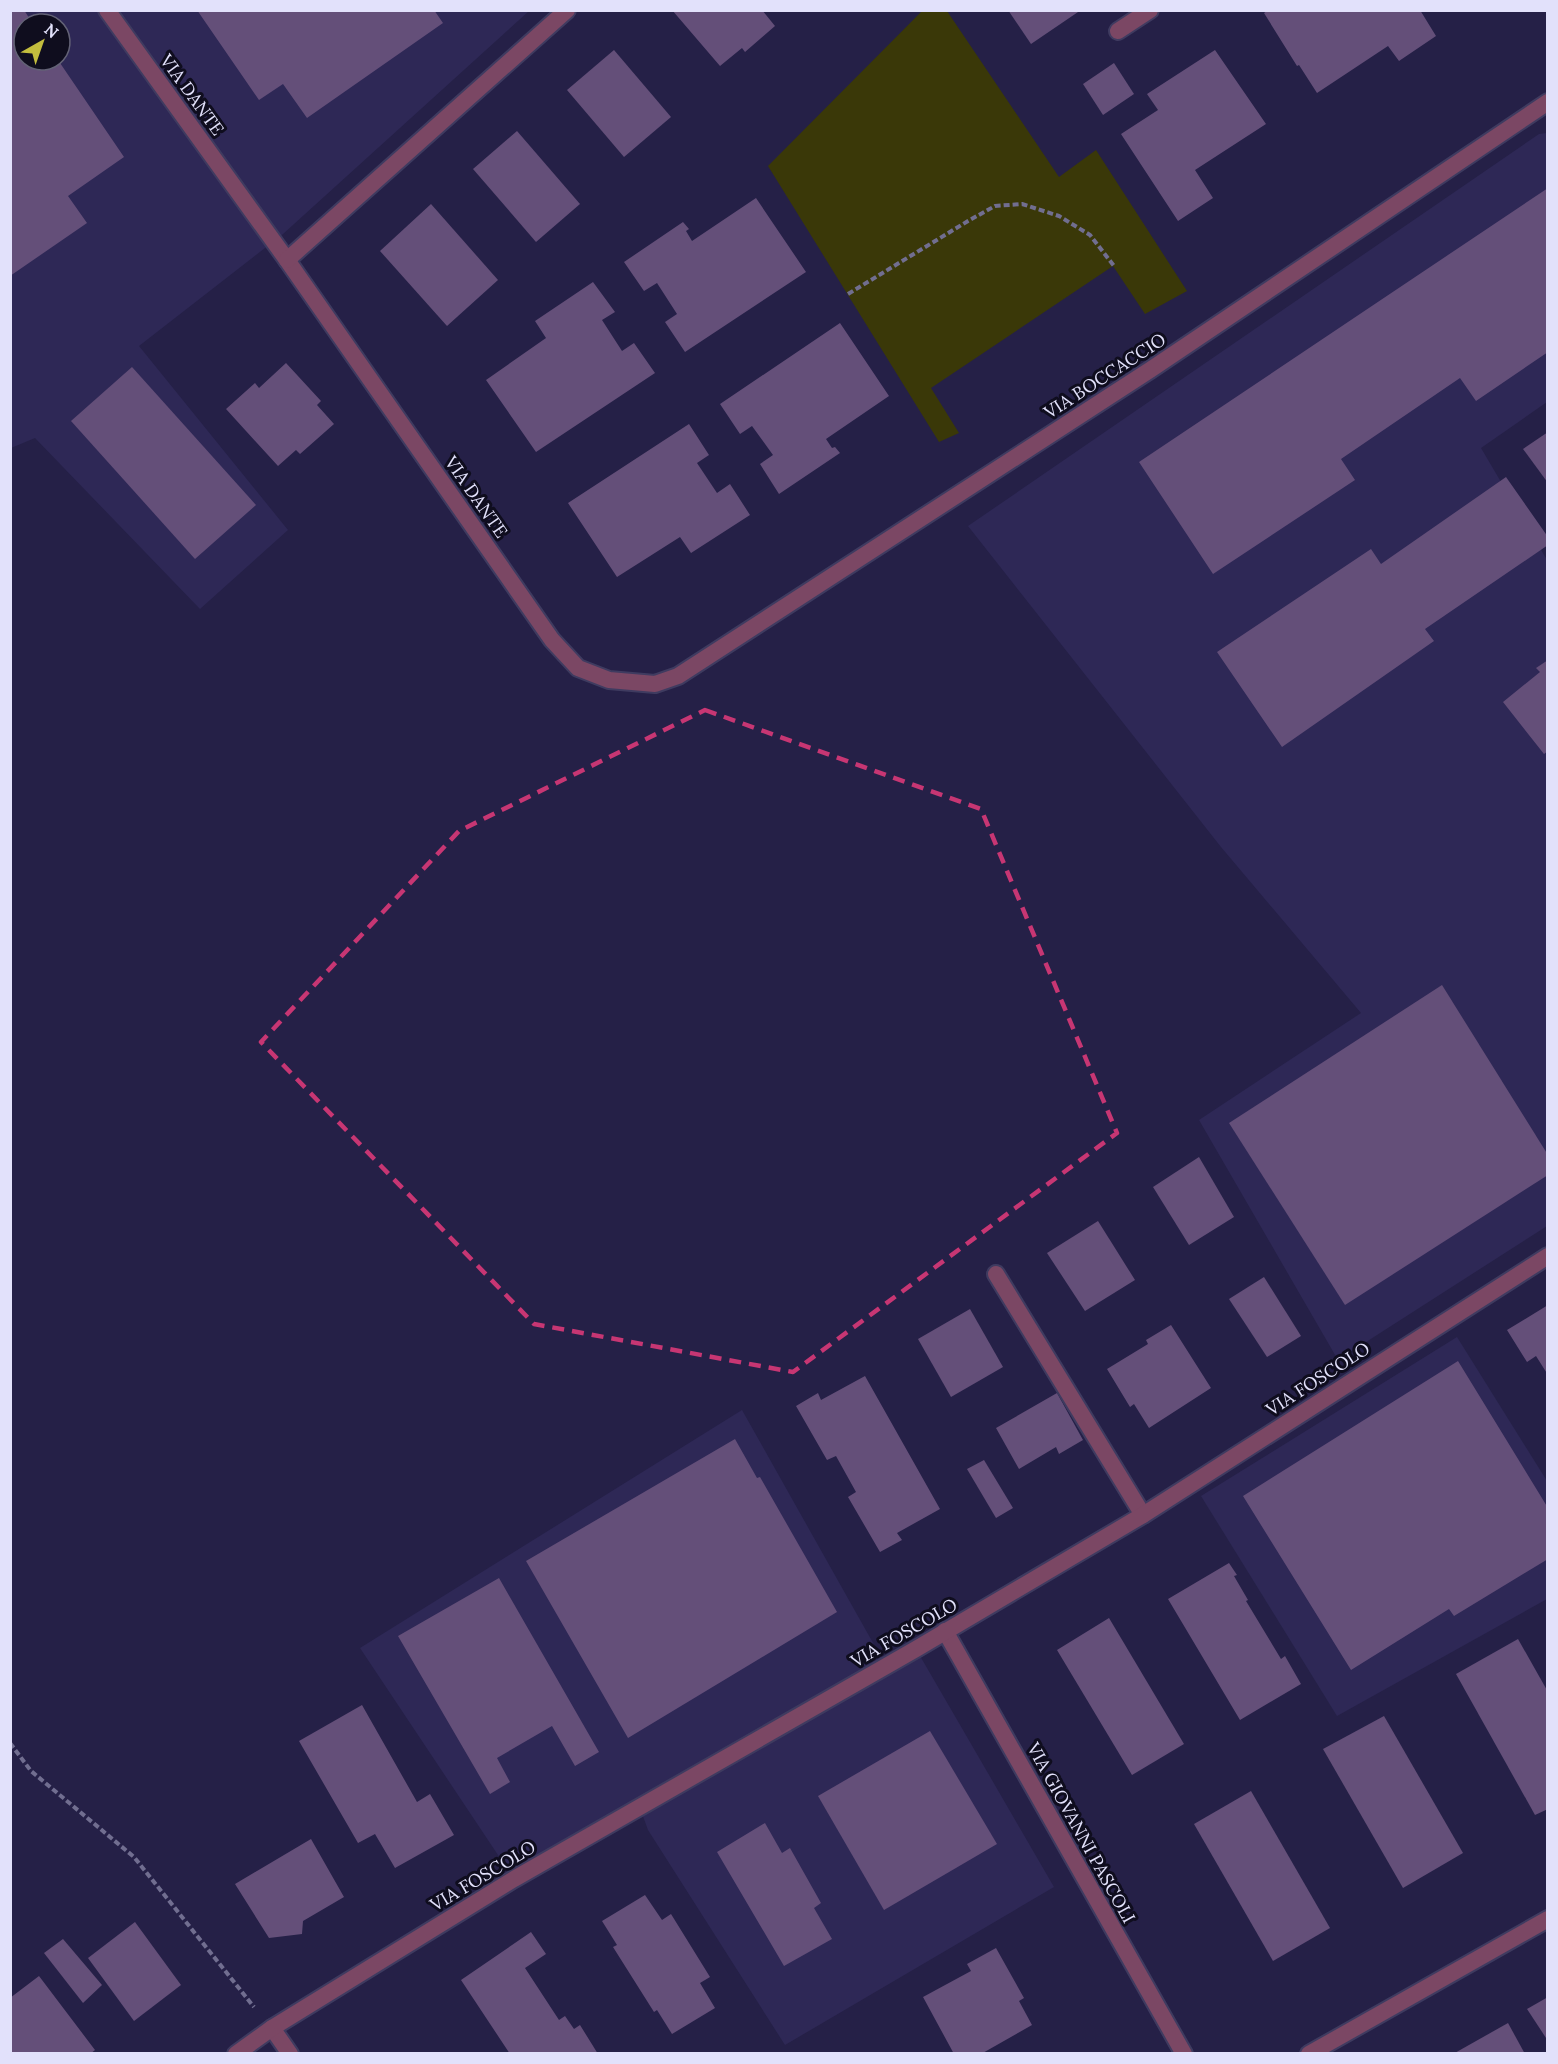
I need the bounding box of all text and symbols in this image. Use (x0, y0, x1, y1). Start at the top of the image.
north arrow (12, 12, 72, 72)
text: N (40, 19, 63, 42)
street label: VIA DANTE (155, 49, 230, 140)
street label: VIA BOCCACCIO (1039, 328, 1170, 424)
street label: VIA DANTE (439, 451, 513, 542)
street label: VIA FOSCOLO (1261, 1337, 1374, 1421)
street label: VIA FOSCOLO (846, 1593, 961, 1673)
street label: VIA GIOVANNI PASCOLI (1022, 1738, 1141, 1927)
street label: VIA FOSCOLO (425, 1835, 540, 1917)

